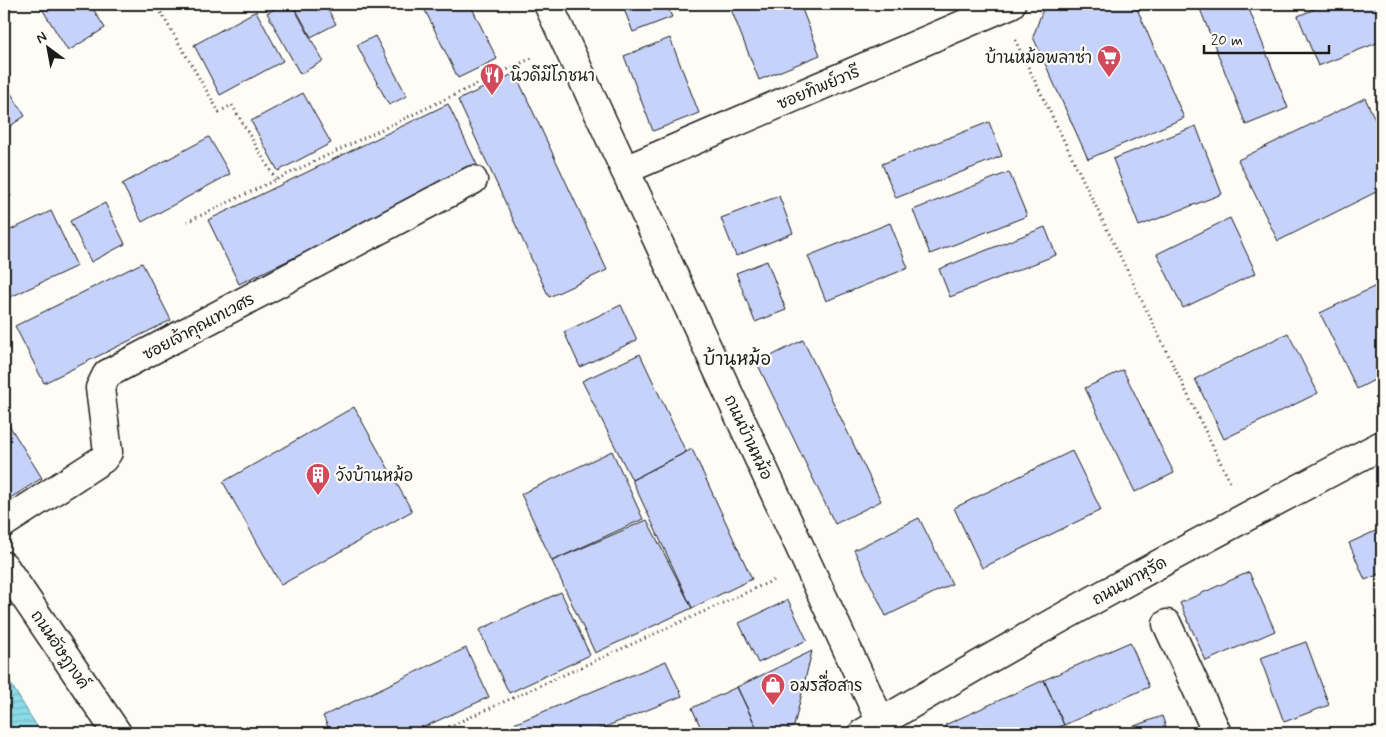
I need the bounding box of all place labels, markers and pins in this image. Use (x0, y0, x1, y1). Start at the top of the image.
supermarket icon: บ้านหม้อพลาซ่า (1096, 44, 1122, 78)
place label: บ้านหม้อพลาซ่า (985, 46, 1092, 69)
restaurant icon: นิวดีมีโภชนา (479, 62, 505, 96)
place label: นิวดีมีโภชนา (510, 64, 595, 87)
building icon: วังบ้านหม้อ (305, 462, 331, 496)
place label: วังบ้านหม้อ (336, 465, 413, 487)
place label: อมรสื่อสาร (790, 670, 862, 697)
shop icon: อมรสื่อสาร (760, 672, 786, 706)

